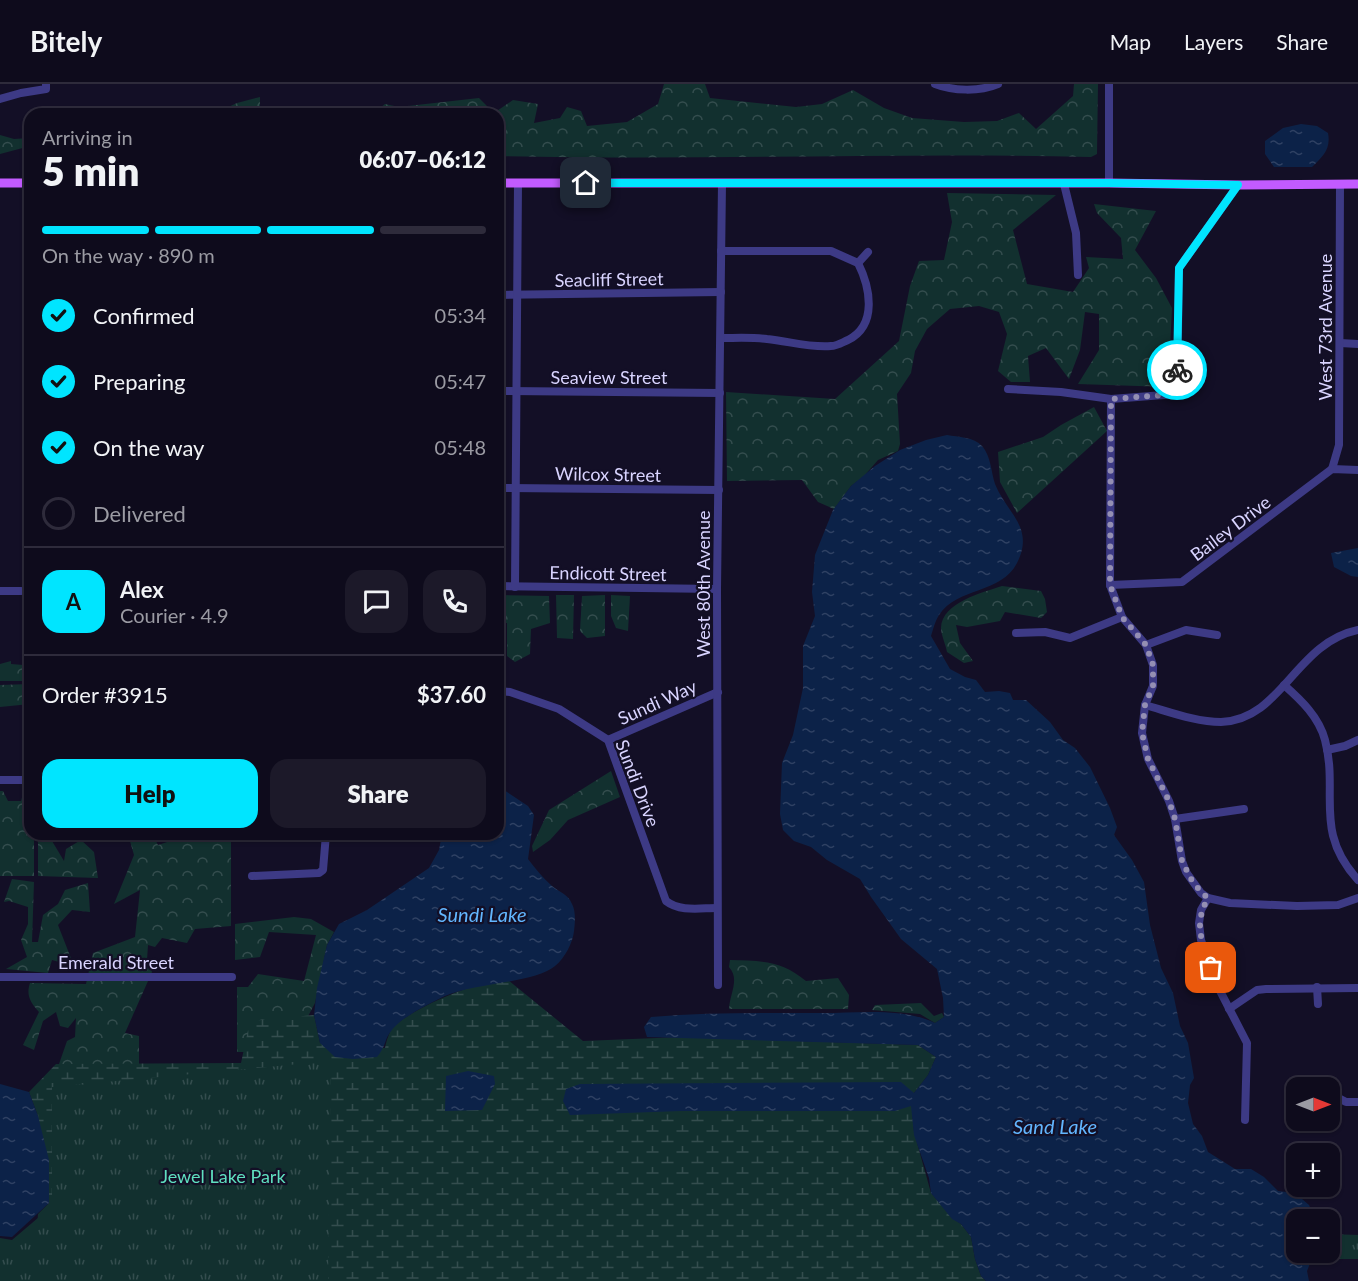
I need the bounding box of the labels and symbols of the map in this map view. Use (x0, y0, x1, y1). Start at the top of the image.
pin (560, 157, 611, 208)
street label: West 73rd Avenue (1314, 254, 1336, 400)
street label: Seacliff Street (554, 267, 664, 291)
courier (1147, 340, 1207, 400)
street label: Seaview Street (551, 366, 668, 388)
street label: Wilcox Street (555, 462, 662, 486)
street label: Bailey Drive (1186, 491, 1274, 565)
street label: West 80th Avenue (692, 511, 714, 657)
street label: Endicott Street (549, 561, 667, 585)
street label: Sundi Way (614, 675, 701, 729)
street label: Sundi Drive (611, 736, 665, 830)
water label: Sundi Lake (438, 902, 526, 926)
pin (1185, 942, 1236, 993)
street label: Emerald Street (58, 951, 175, 973)
north arrow (1286, 1077, 1340, 1131)
water label: Sand Lake (1013, 1114, 1097, 1138)
park label: Jewel Lake Park (160, 1165, 286, 1187)

